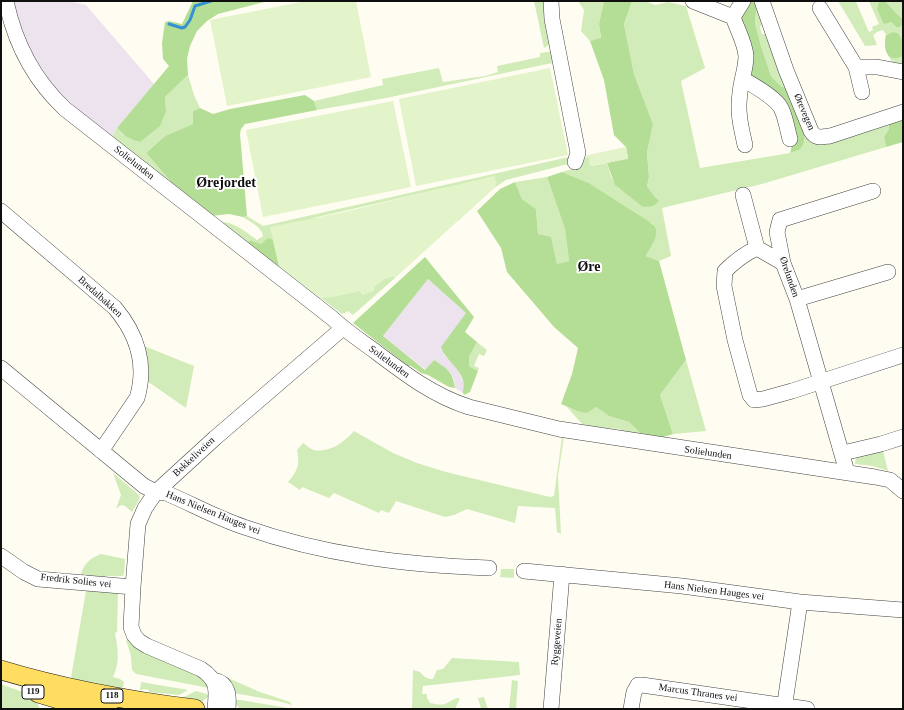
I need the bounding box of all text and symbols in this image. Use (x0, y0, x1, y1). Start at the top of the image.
street label: Ørevegen (791, 92, 817, 132)
street label: Solielunden (111, 144, 157, 182)
district label: Ørejordet (196, 175, 256, 191)
street label: Ørelunden (776, 255, 802, 299)
district label: Øre (577, 259, 601, 275)
street label: Bredalbakken (75, 274, 125, 320)
street label: Solielunden (366, 343, 412, 381)
street label: Bekkeliveien (171, 435, 217, 479)
street label: Solielunden (684, 444, 732, 462)
street label: Hans Nielsen Hauges vei (164, 489, 262, 537)
street label: Fredrik Solies vei (40, 571, 112, 591)
street label: Hans Nielsen Hauges vei (663, 579, 765, 603)
street label: Ryggeveien (549, 618, 565, 666)
street label: Marcus Thranes vei (658, 682, 738, 704)
road number: 119 (22, 685, 44, 699)
road number: 118 (101, 689, 123, 703)

